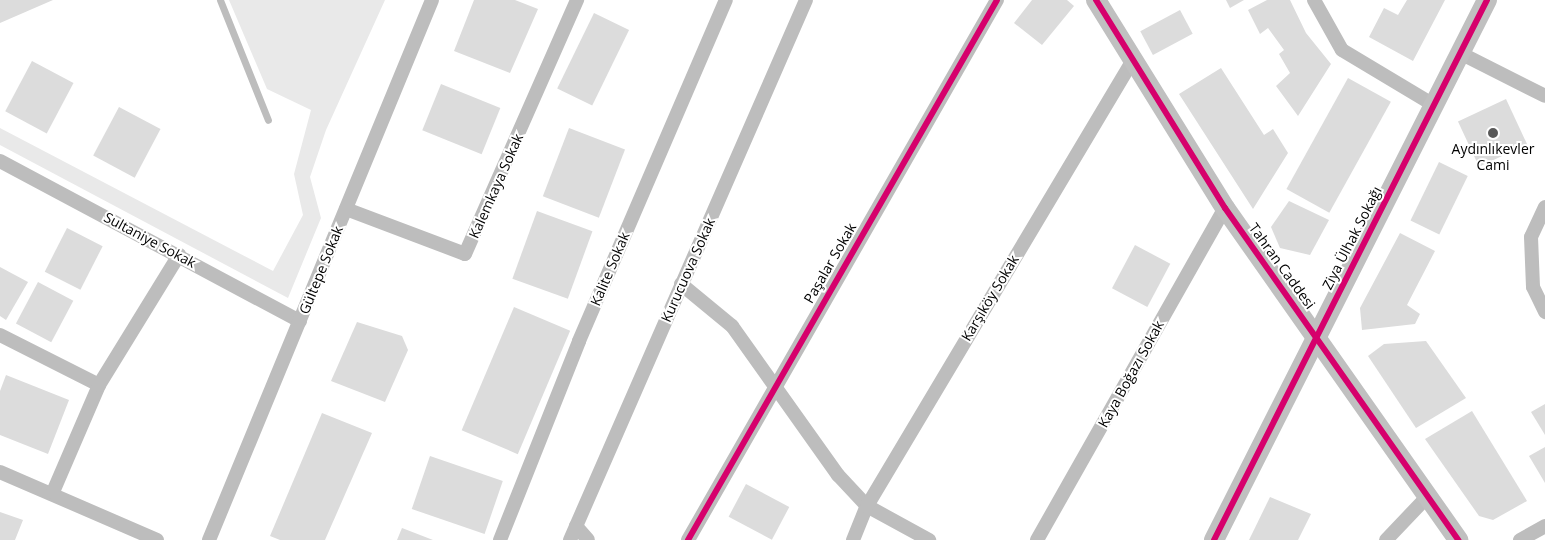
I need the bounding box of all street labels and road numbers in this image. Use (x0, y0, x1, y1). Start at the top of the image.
street label: Kalemkaya Sokak (465, 131, 527, 241)
street label: Ziya Ülhak Sokağı (1319, 184, 1385, 292)
street label: Sultaniye Sokak (101, 209, 199, 271)
street label: Kurucuova Sokak (658, 215, 718, 325)
street label: Paşalar Sokak (800, 220, 860, 306)
street label: Tahran Caddesi (1245, 220, 1319, 312)
street label: Gültepe Sokak (296, 223, 346, 317)
street label: Kalite Sokak (587, 230, 633, 308)
street label: Karşıköy Sokak (958, 252, 1022, 344)
street label: Kaya Boğazı Sokak (1095, 317, 1167, 431)

